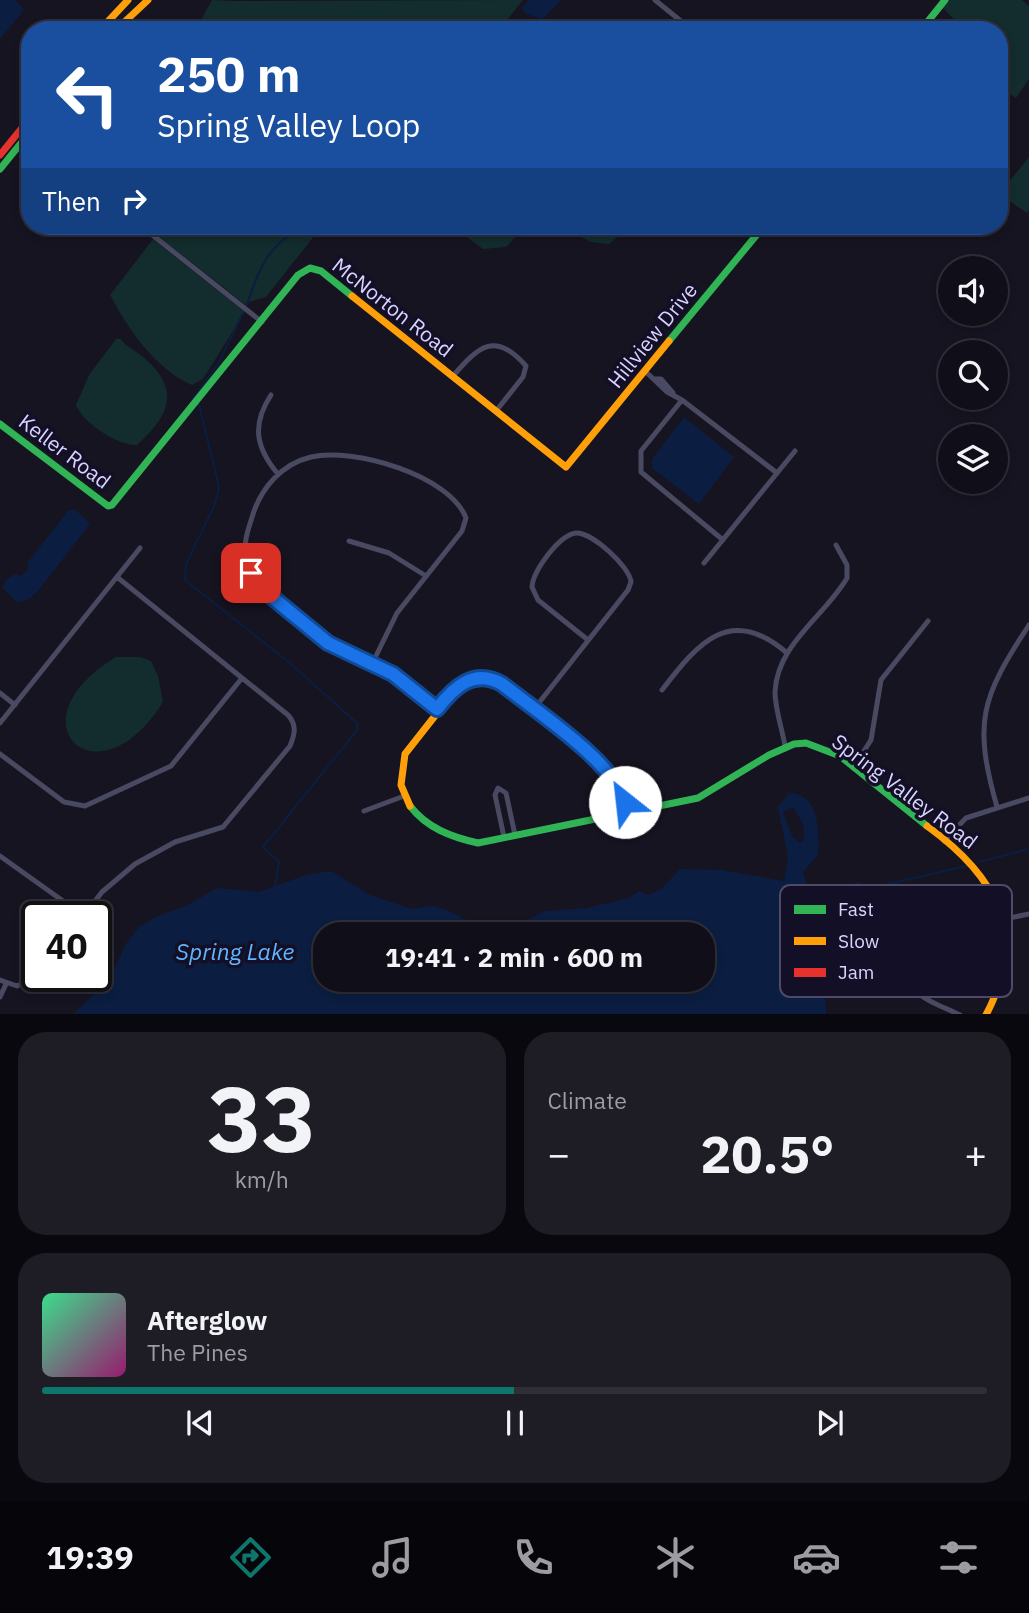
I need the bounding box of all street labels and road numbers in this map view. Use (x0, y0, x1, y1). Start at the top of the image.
street label: McNorton Road (327, 251, 459, 363)
street label: Hillview Drive (601, 276, 703, 394)
street label: Keller Road (13, 407, 117, 495)
street label: Spring Valley Road (827, 727, 983, 855)

